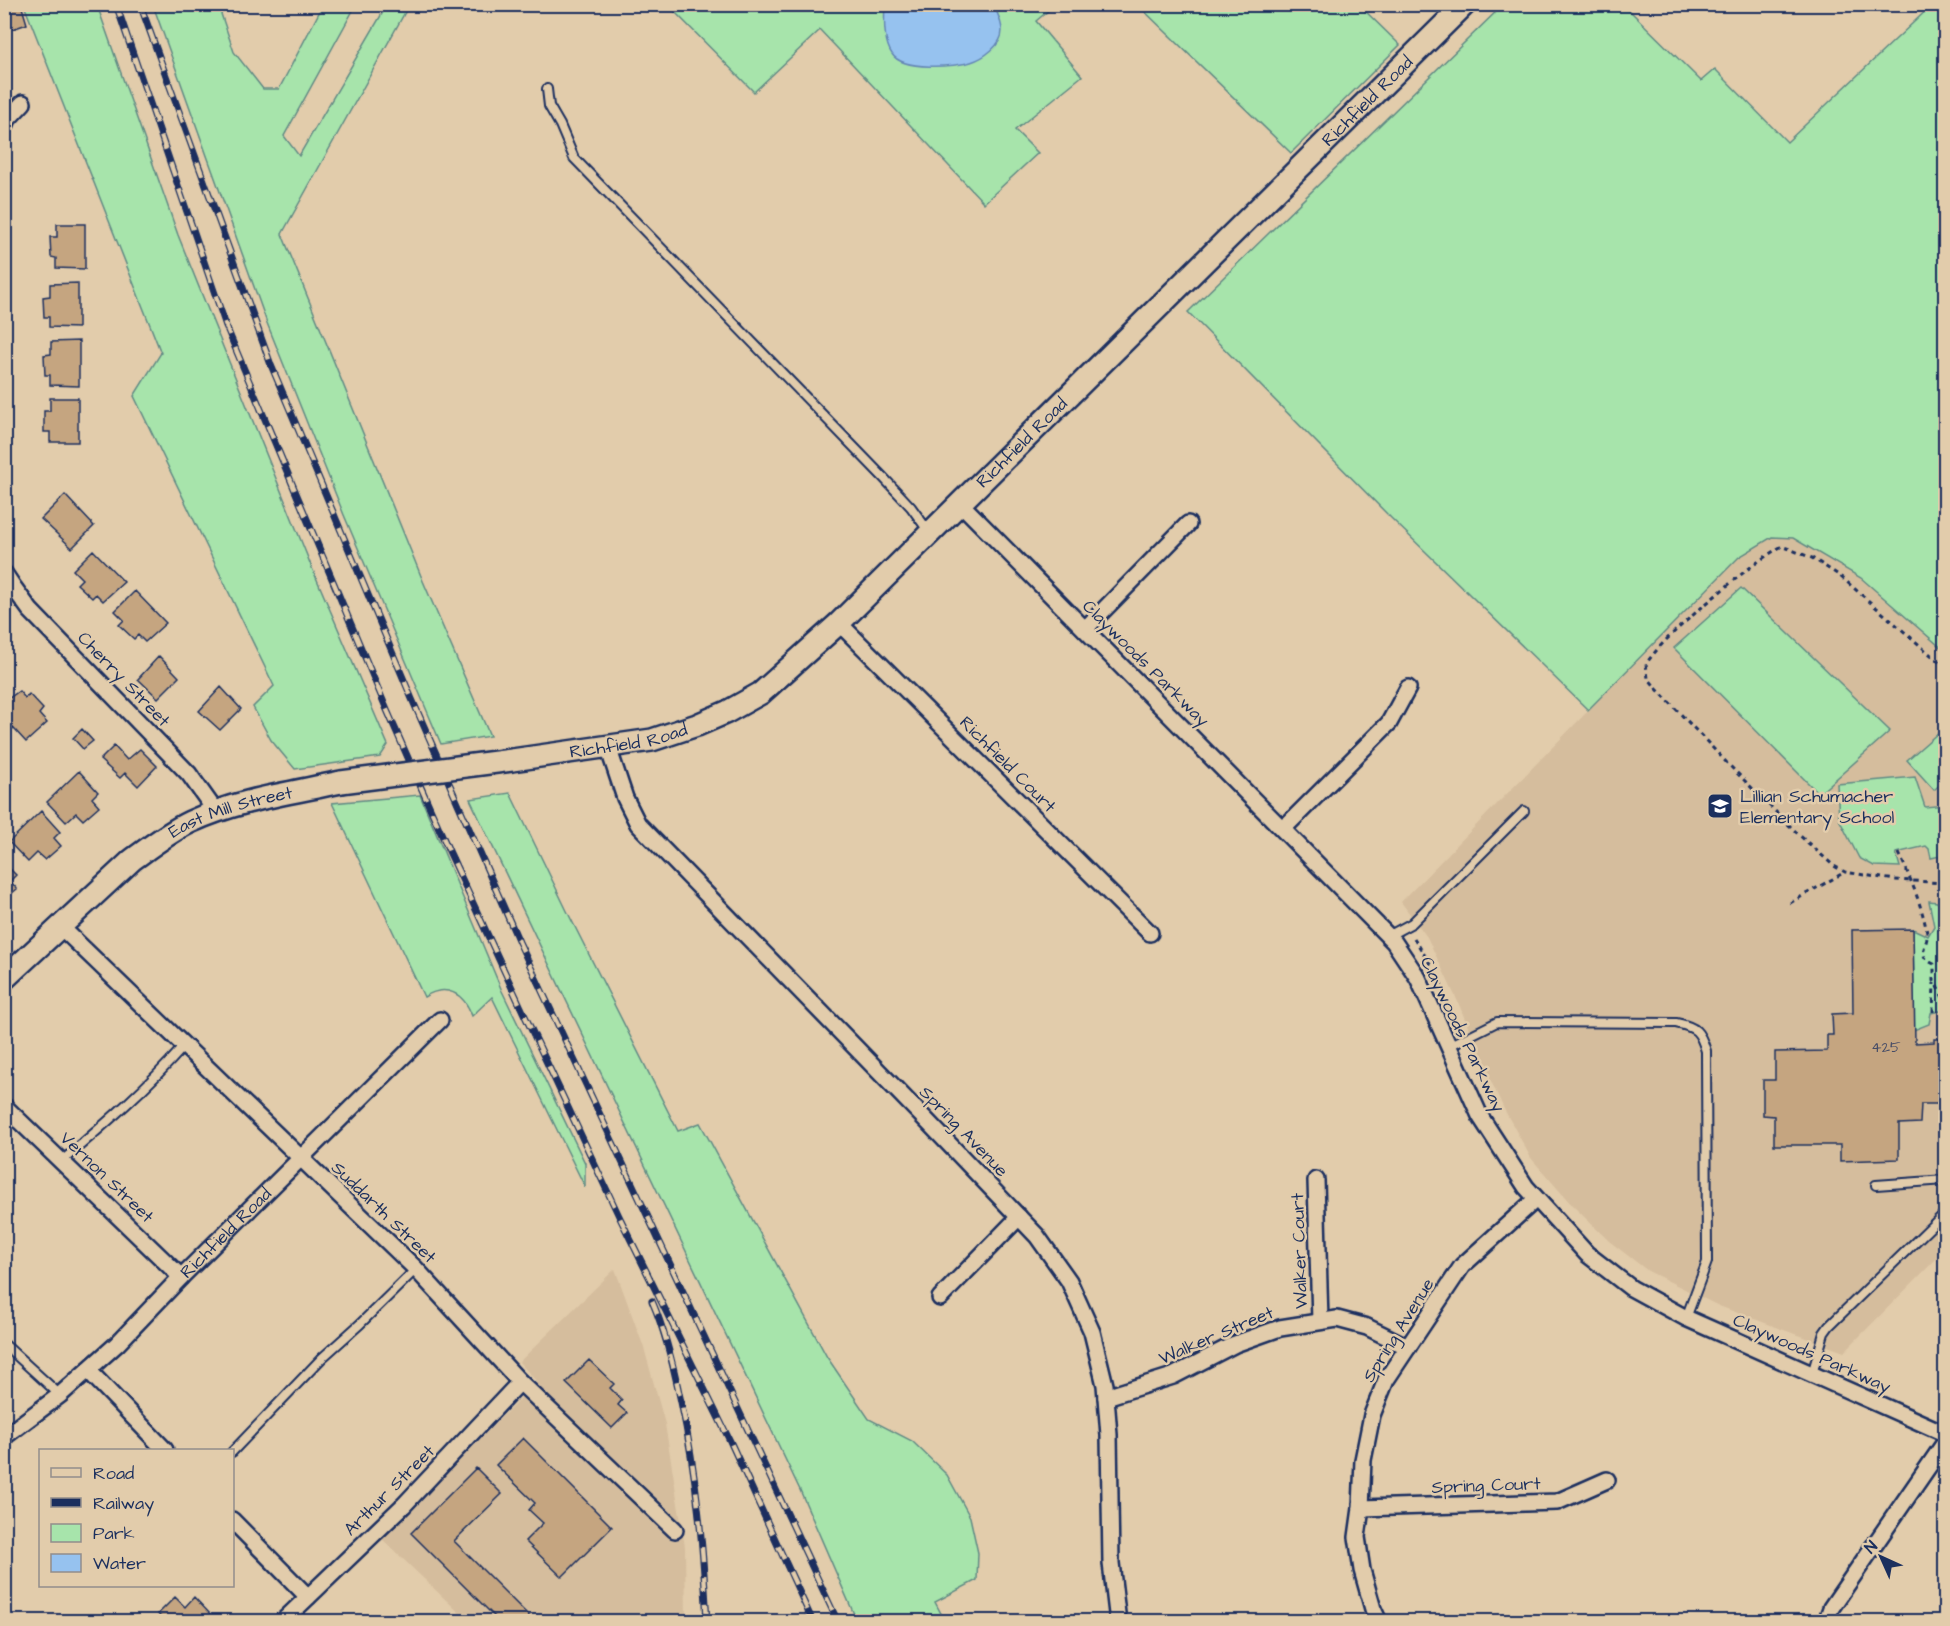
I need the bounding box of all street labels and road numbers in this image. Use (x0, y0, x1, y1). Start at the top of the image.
street label: Richfield Road (1316, 50, 1419, 152)
street label: Richfield Road (971, 392, 1073, 494)
street label: Claywoods Parkway (1076, 594, 1215, 733)
street label: Cherry Street (71, 626, 176, 734)
street label: Richfield Court (954, 710, 1062, 819)
street label: Richfield Road (568, 717, 691, 765)
street label: East Mill Street (164, 780, 295, 844)
street label: Claywoods Parkway (1413, 952, 1511, 1117)
street label: Spring Avenue (913, 1080, 1014, 1183)
street label: Vernon Street (54, 1126, 160, 1229)
street label: Suddarth Street (326, 1156, 442, 1269)
street label: Richfield Road (175, 1182, 277, 1284)
street label: Walker Court (1285, 1192, 1314, 1309)
street label: Spring Avenue (1357, 1273, 1441, 1388)
street label: Walker Street (1155, 1300, 1278, 1371)
street label: Claywoods Parkway (1729, 1307, 1895, 1400)
street label: Arthur Street (338, 1439, 441, 1541)
street label: Spring Court (1431, 1471, 1542, 1501)

